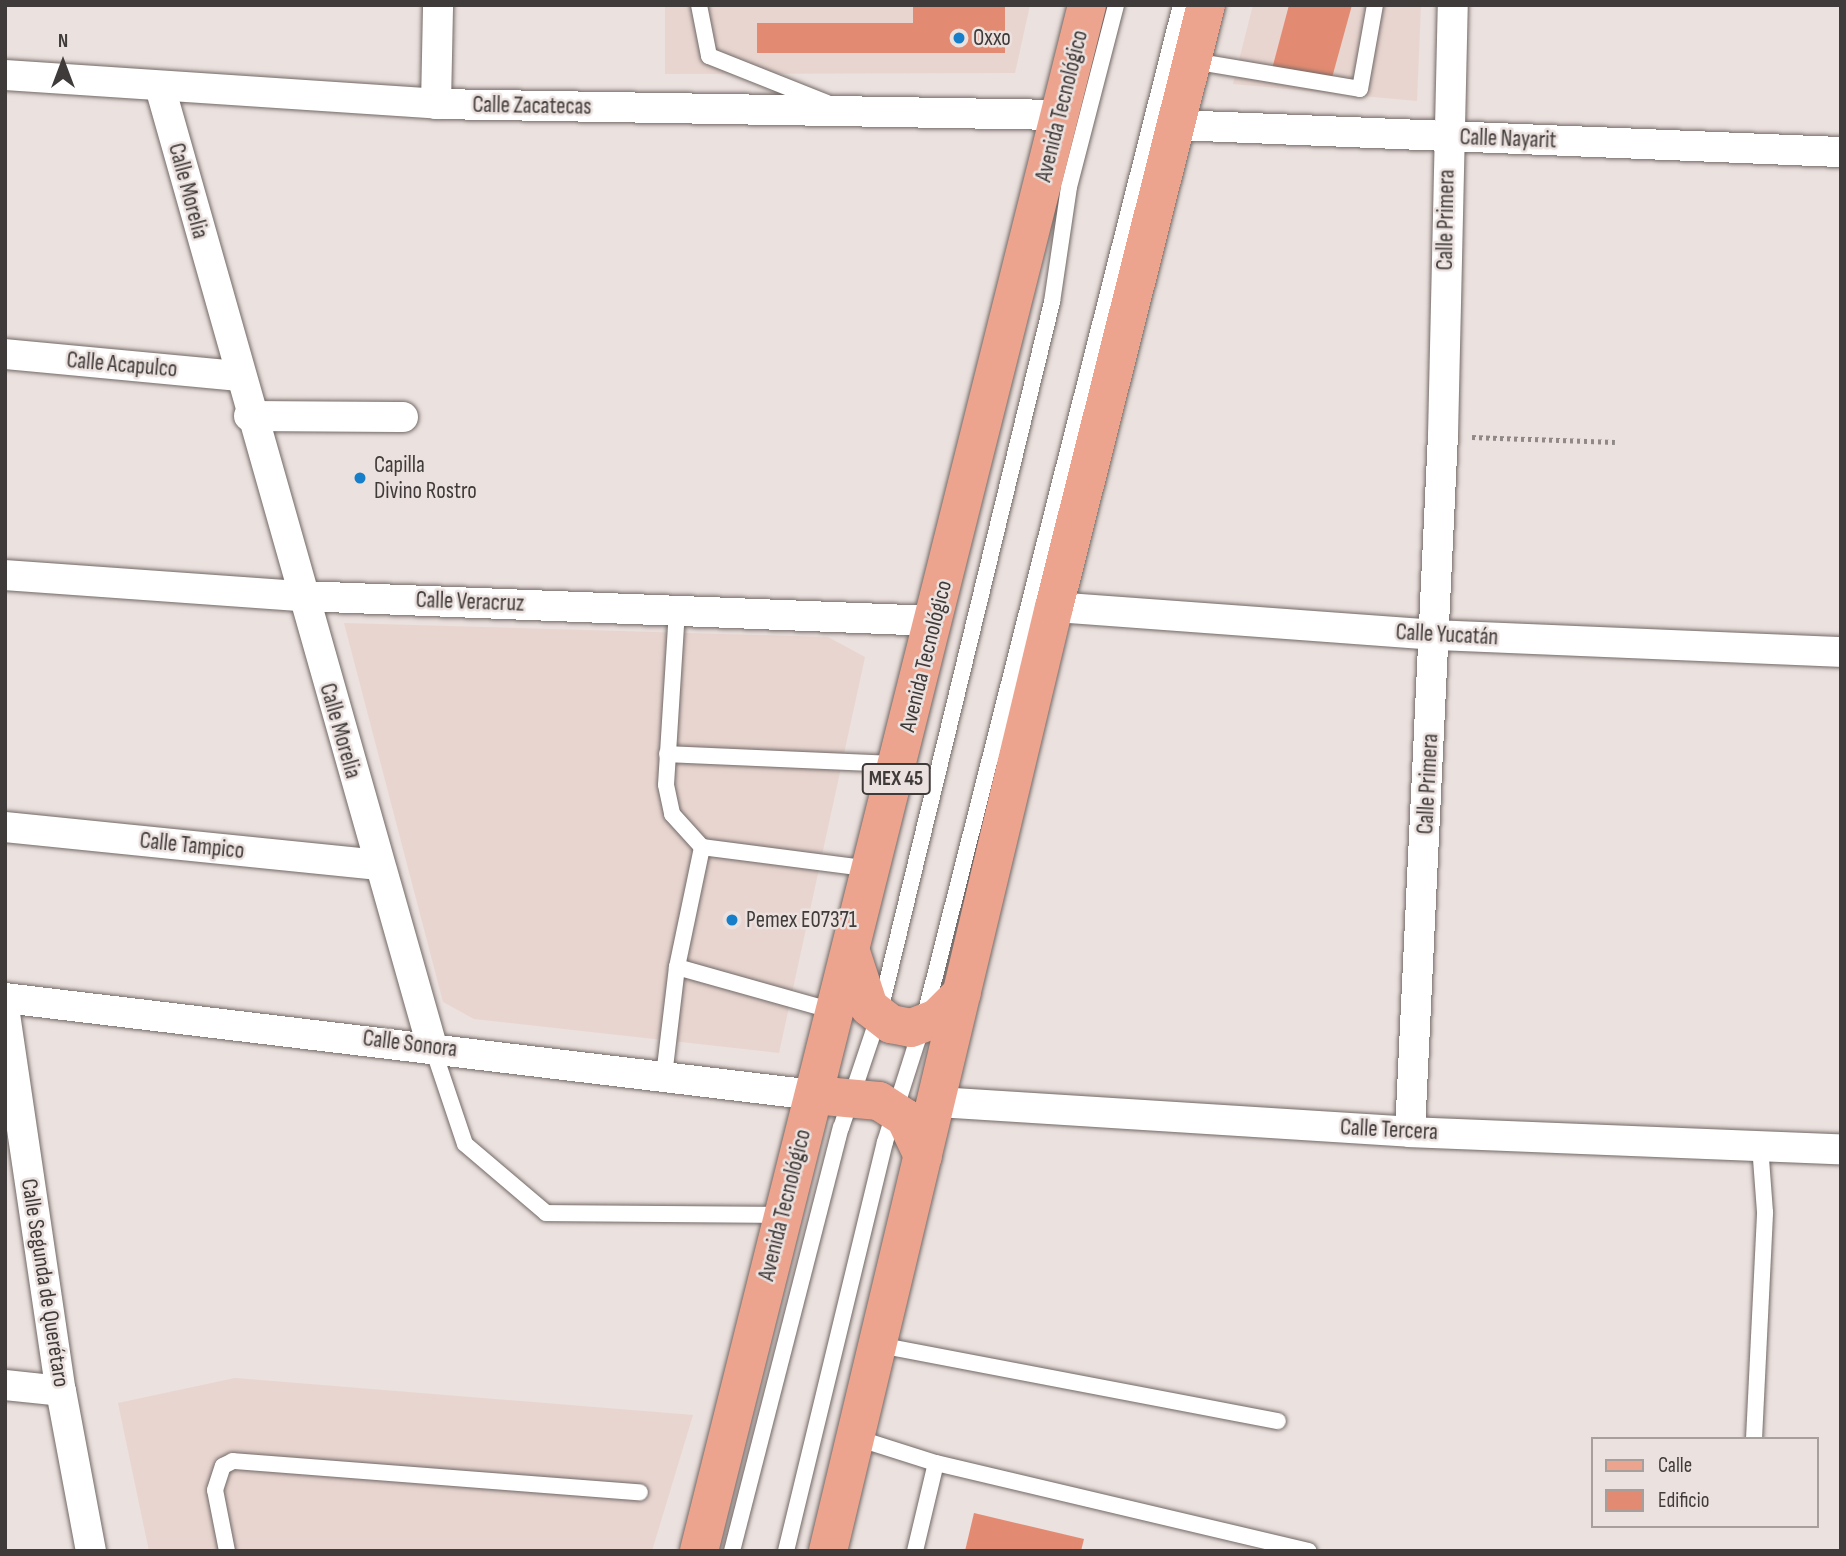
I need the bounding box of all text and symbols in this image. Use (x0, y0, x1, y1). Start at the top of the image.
place label: Oxxo (973, 24, 1011, 52)
street label: Avenida Tecnológico (1030, 27, 1094, 185)
north arrow (28, 28, 98, 98)
text: N (58, 30, 68, 53)
marker: Oxxo (951, 30, 967, 46)
street label: Calle Zacatecas (472, 91, 592, 121)
street label: Calle Nayarit (1459, 124, 1557, 154)
street label: Calle Morelia (162, 140, 214, 242)
street label: Calle Primera (1431, 169, 1461, 271)
street label: Calle Acapulco (65, 346, 179, 384)
place label: Capilla Divino Rostro (374, 451, 477, 505)
marker: Capilla Divino Rostro (352, 470, 368, 486)
street label: Avenida Tecnológico (894, 577, 958, 735)
street label: Calle Veracruz (415, 586, 525, 618)
street label: Calle Yucatán (1395, 619, 1499, 651)
street label: Calle Morelia (313, 680, 367, 782)
street label: Calle Primera (1412, 733, 1444, 835)
road number: MEX 45 (861, 762, 931, 796)
street label: Calle Tampico (138, 827, 246, 865)
place label: Pemex E07371 (746, 906, 857, 934)
marker: Pemex E07371 (724, 912, 740, 928)
street label: Calle Sonora (361, 1025, 459, 1063)
street label: Calle Tercera (1339, 1114, 1439, 1146)
street label: Avenida Tecnológico (753, 1126, 817, 1284)
street label: Calle Segunda de Querétaro (15, 1177, 75, 1389)
legend (1590, 1437, 1818, 1528)
text: Calle (1658, 1453, 1692, 1478)
text: Edificio (1658, 1488, 1709, 1513)

